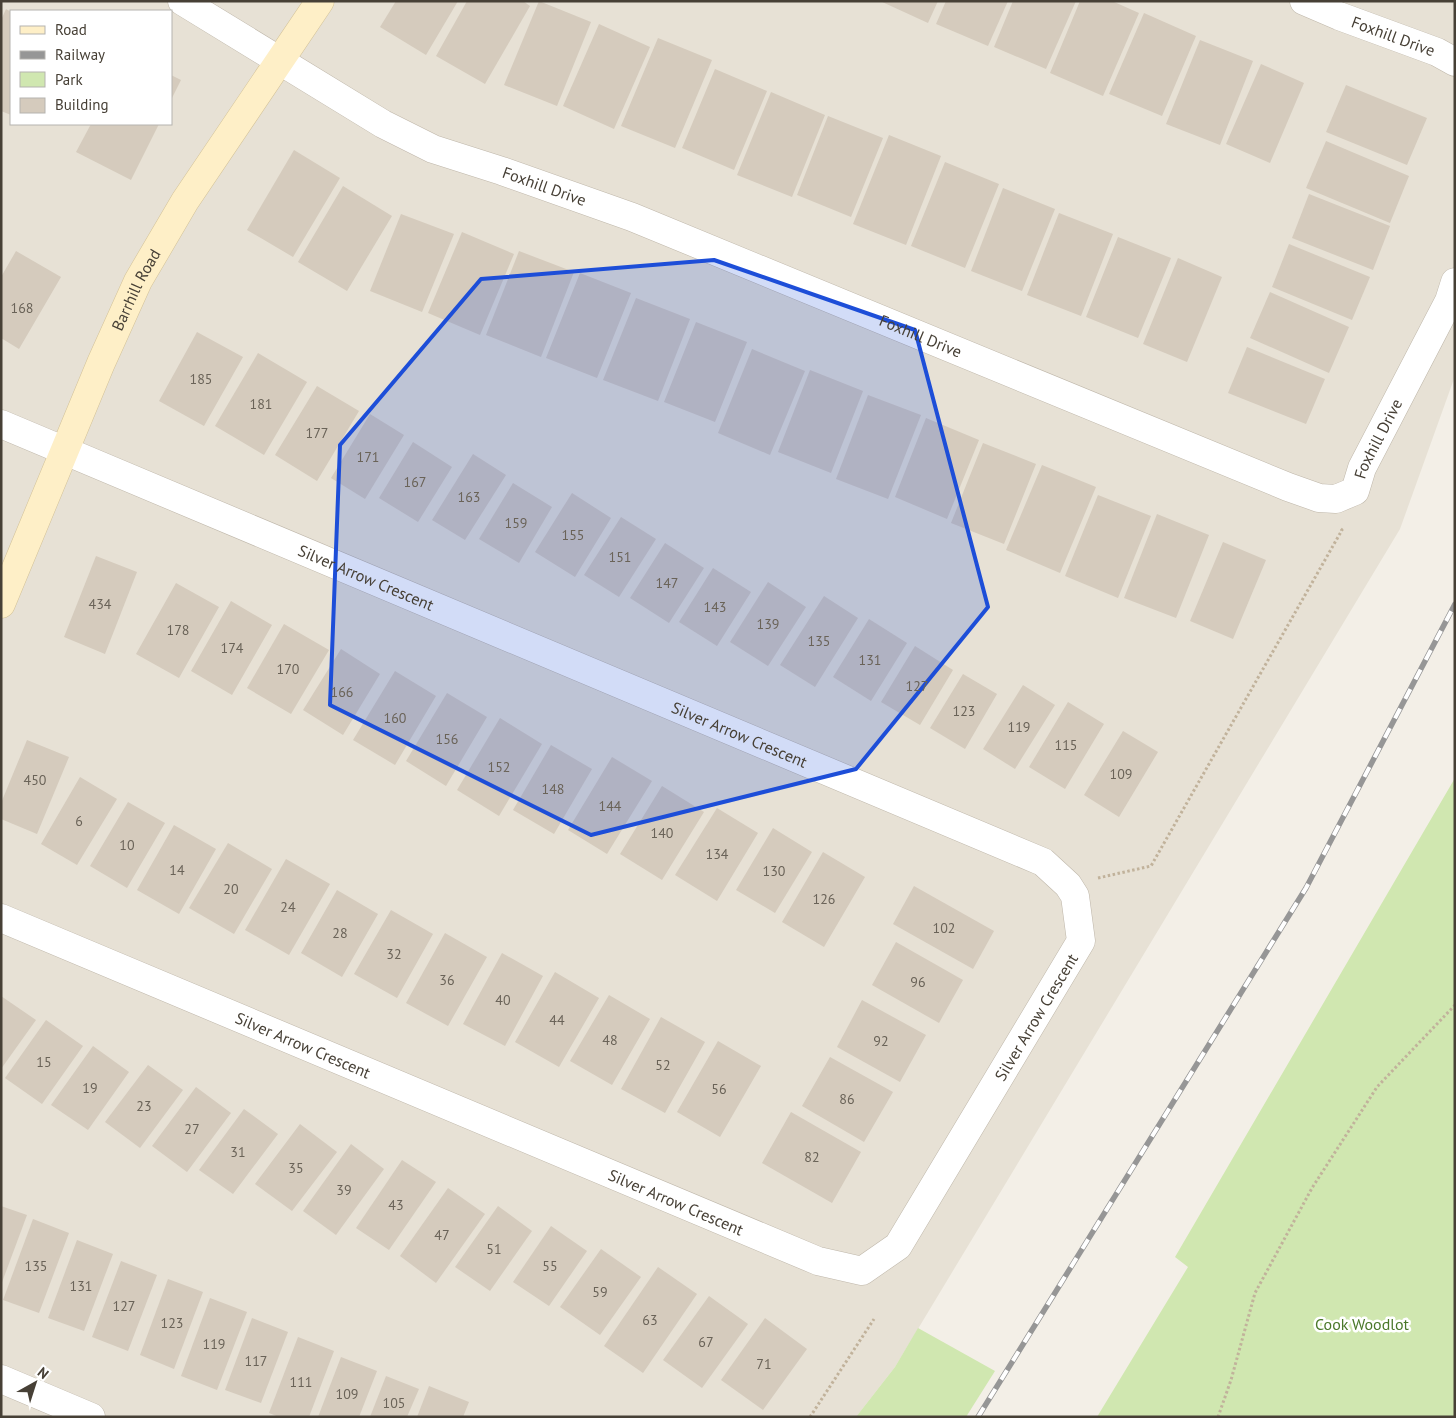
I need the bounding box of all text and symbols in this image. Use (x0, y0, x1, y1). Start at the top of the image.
legend (10, 10, 172, 125)
street label: Foxhill Drive (1349, 12, 1438, 60)
text: Road (55, 20, 87, 39)
text: Railway (55, 45, 105, 64)
text: Park (55, 70, 83, 89)
text: Building (55, 95, 109, 114)
street label: Foxhill Drive (500, 162, 589, 210)
street label: Barrhill Road (107, 245, 165, 334)
house number: 168 (11, 299, 33, 317)
street label: Foxhill Drive (876, 310, 965, 362)
house number: 185 (190, 370, 212, 388)
house number: 181 (250, 395, 272, 413)
street label: Foxhill Drive (1349, 395, 1406, 481)
house number: 177 (306, 424, 328, 442)
house number: 171 (357, 448, 379, 466)
house number: 167 (404, 473, 426, 491)
house number: 163 (458, 488, 480, 506)
house number: 159 (505, 514, 527, 532)
house number: 155 (562, 526, 584, 544)
street label: Silver Arrow Crescent (295, 540, 437, 615)
house number: 151 (609, 548, 631, 566)
house number: 147 (656, 574, 678, 592)
house number: 434 (89, 595, 112, 613)
house number: 143 (704, 598, 726, 616)
house number: 139 (757, 615, 779, 633)
house number: 178 (167, 621, 189, 639)
house number: 135 (808, 632, 830, 650)
house number: 174 (221, 639, 244, 657)
house number: 131 (859, 651, 881, 669)
house number: 170 (277, 660, 300, 678)
house number: 127 (906, 677, 928, 695)
house number: 166 (331, 683, 353, 701)
street label: Silver Arrow Crescent (669, 697, 811, 772)
house number: 123 (953, 702, 975, 720)
house number: 160 (384, 709, 407, 727)
house number: 119 (1008, 718, 1030, 736)
house number: 156 (436, 730, 458, 748)
house number: 115 (1055, 736, 1077, 754)
house number: 152 (488, 758, 510, 776)
house number: 109 (1110, 765, 1132, 783)
house number: 450 (24, 771, 47, 789)
house number: 148 (542, 780, 564, 798)
house number: 144 (599, 797, 622, 815)
house number: 6 (75, 812, 83, 830)
house number: 140 (651, 824, 674, 842)
house number: 10 (119, 836, 135, 854)
house number: 134 (706, 845, 729, 863)
house number: 14 (169, 861, 185, 879)
house number: 130 (763, 862, 786, 880)
house number: 20 (223, 880, 239, 898)
house number: 126 (813, 890, 835, 908)
house number: 24 (280, 898, 296, 916)
house number: 102 (933, 919, 955, 937)
house number: 28 (332, 924, 348, 942)
house number: 32 (386, 945, 402, 963)
street label: Silver Arrow Crescent (990, 949, 1082, 1084)
house number: 36 (439, 971, 455, 989)
house number: 96 (910, 973, 926, 991)
house number: 40 (495, 991, 511, 1009)
street label: Silver Arrow Crescent (232, 1007, 374, 1083)
house number: 44 (549, 1011, 565, 1029)
house number: 48 (602, 1031, 618, 1049)
house number: 92 (873, 1032, 889, 1050)
house number: 15 (36, 1053, 52, 1071)
house number: 52 (655, 1056, 671, 1074)
house number: 19 (82, 1079, 98, 1097)
house number: 56 (711, 1080, 727, 1098)
house number: 86 (839, 1090, 855, 1108)
house number: 23 (136, 1097, 152, 1115)
house number: 27 (184, 1120, 200, 1138)
house number: 31 (230, 1143, 246, 1161)
house number: 82 (804, 1148, 820, 1166)
house number: 35 (288, 1159, 304, 1177)
street label: Silver Arrow Crescent (605, 1164, 747, 1240)
house number: 39 (336, 1181, 352, 1199)
house number: 43 (388, 1196, 404, 1214)
house number: 47 (434, 1226, 450, 1244)
house number: 51 (486, 1240, 502, 1258)
house number: 135 (25, 1257, 47, 1275)
house number: 55 (542, 1257, 558, 1275)
house number: 131 (70, 1277, 92, 1295)
house number: 59 (592, 1283, 608, 1301)
house number: 127 (113, 1297, 135, 1315)
house number: 63 (642, 1311, 658, 1329)
house number: 123 (161, 1314, 183, 1332)
park label: Cook Woodlot (1315, 1314, 1410, 1334)
house number: 67 (698, 1333, 714, 1351)
house number: 119 (203, 1335, 225, 1353)
house number: 117 (245, 1352, 267, 1370)
house number: 71 (756, 1355, 772, 1373)
north arrow (10, 1358, 60, 1408)
text: N (34, 1363, 52, 1383)
house number: 111 (290, 1373, 312, 1391)
house number: 109 (336, 1385, 358, 1403)
house number: 105 (383, 1394, 405, 1412)

